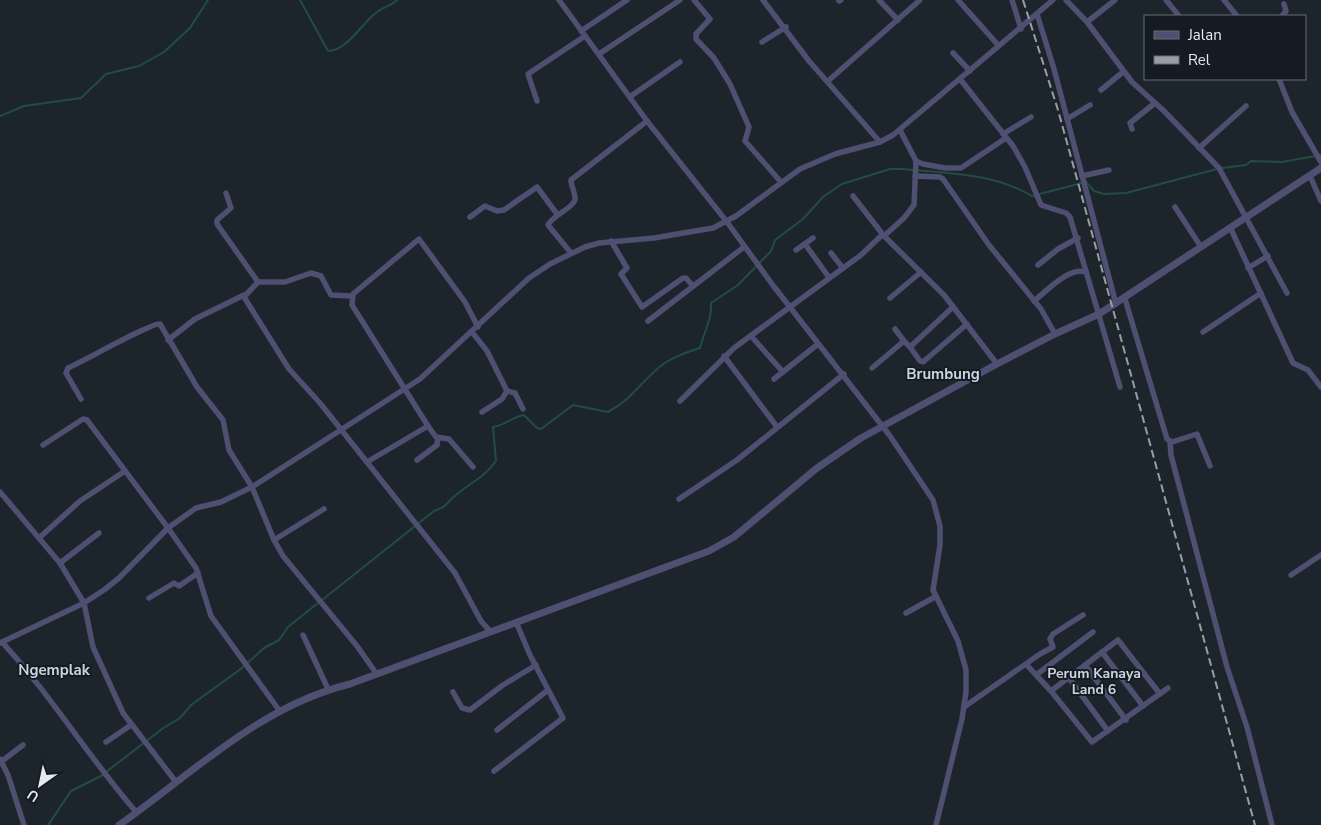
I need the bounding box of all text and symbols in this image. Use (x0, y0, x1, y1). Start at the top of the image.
legend (1144, 15, 1306, 80)
text: Jalan (1187, 25, 1222, 45)
text: Rel (1188, 50, 1211, 70)
district label: Brumbung (906, 364, 980, 384)
district label: Ngemplak (18, 660, 91, 680)
district label: Perum Kanaya Land 6 (1047, 664, 1141, 699)
north arrow (15, 760, 65, 810)
text: U (24, 785, 43, 806)

